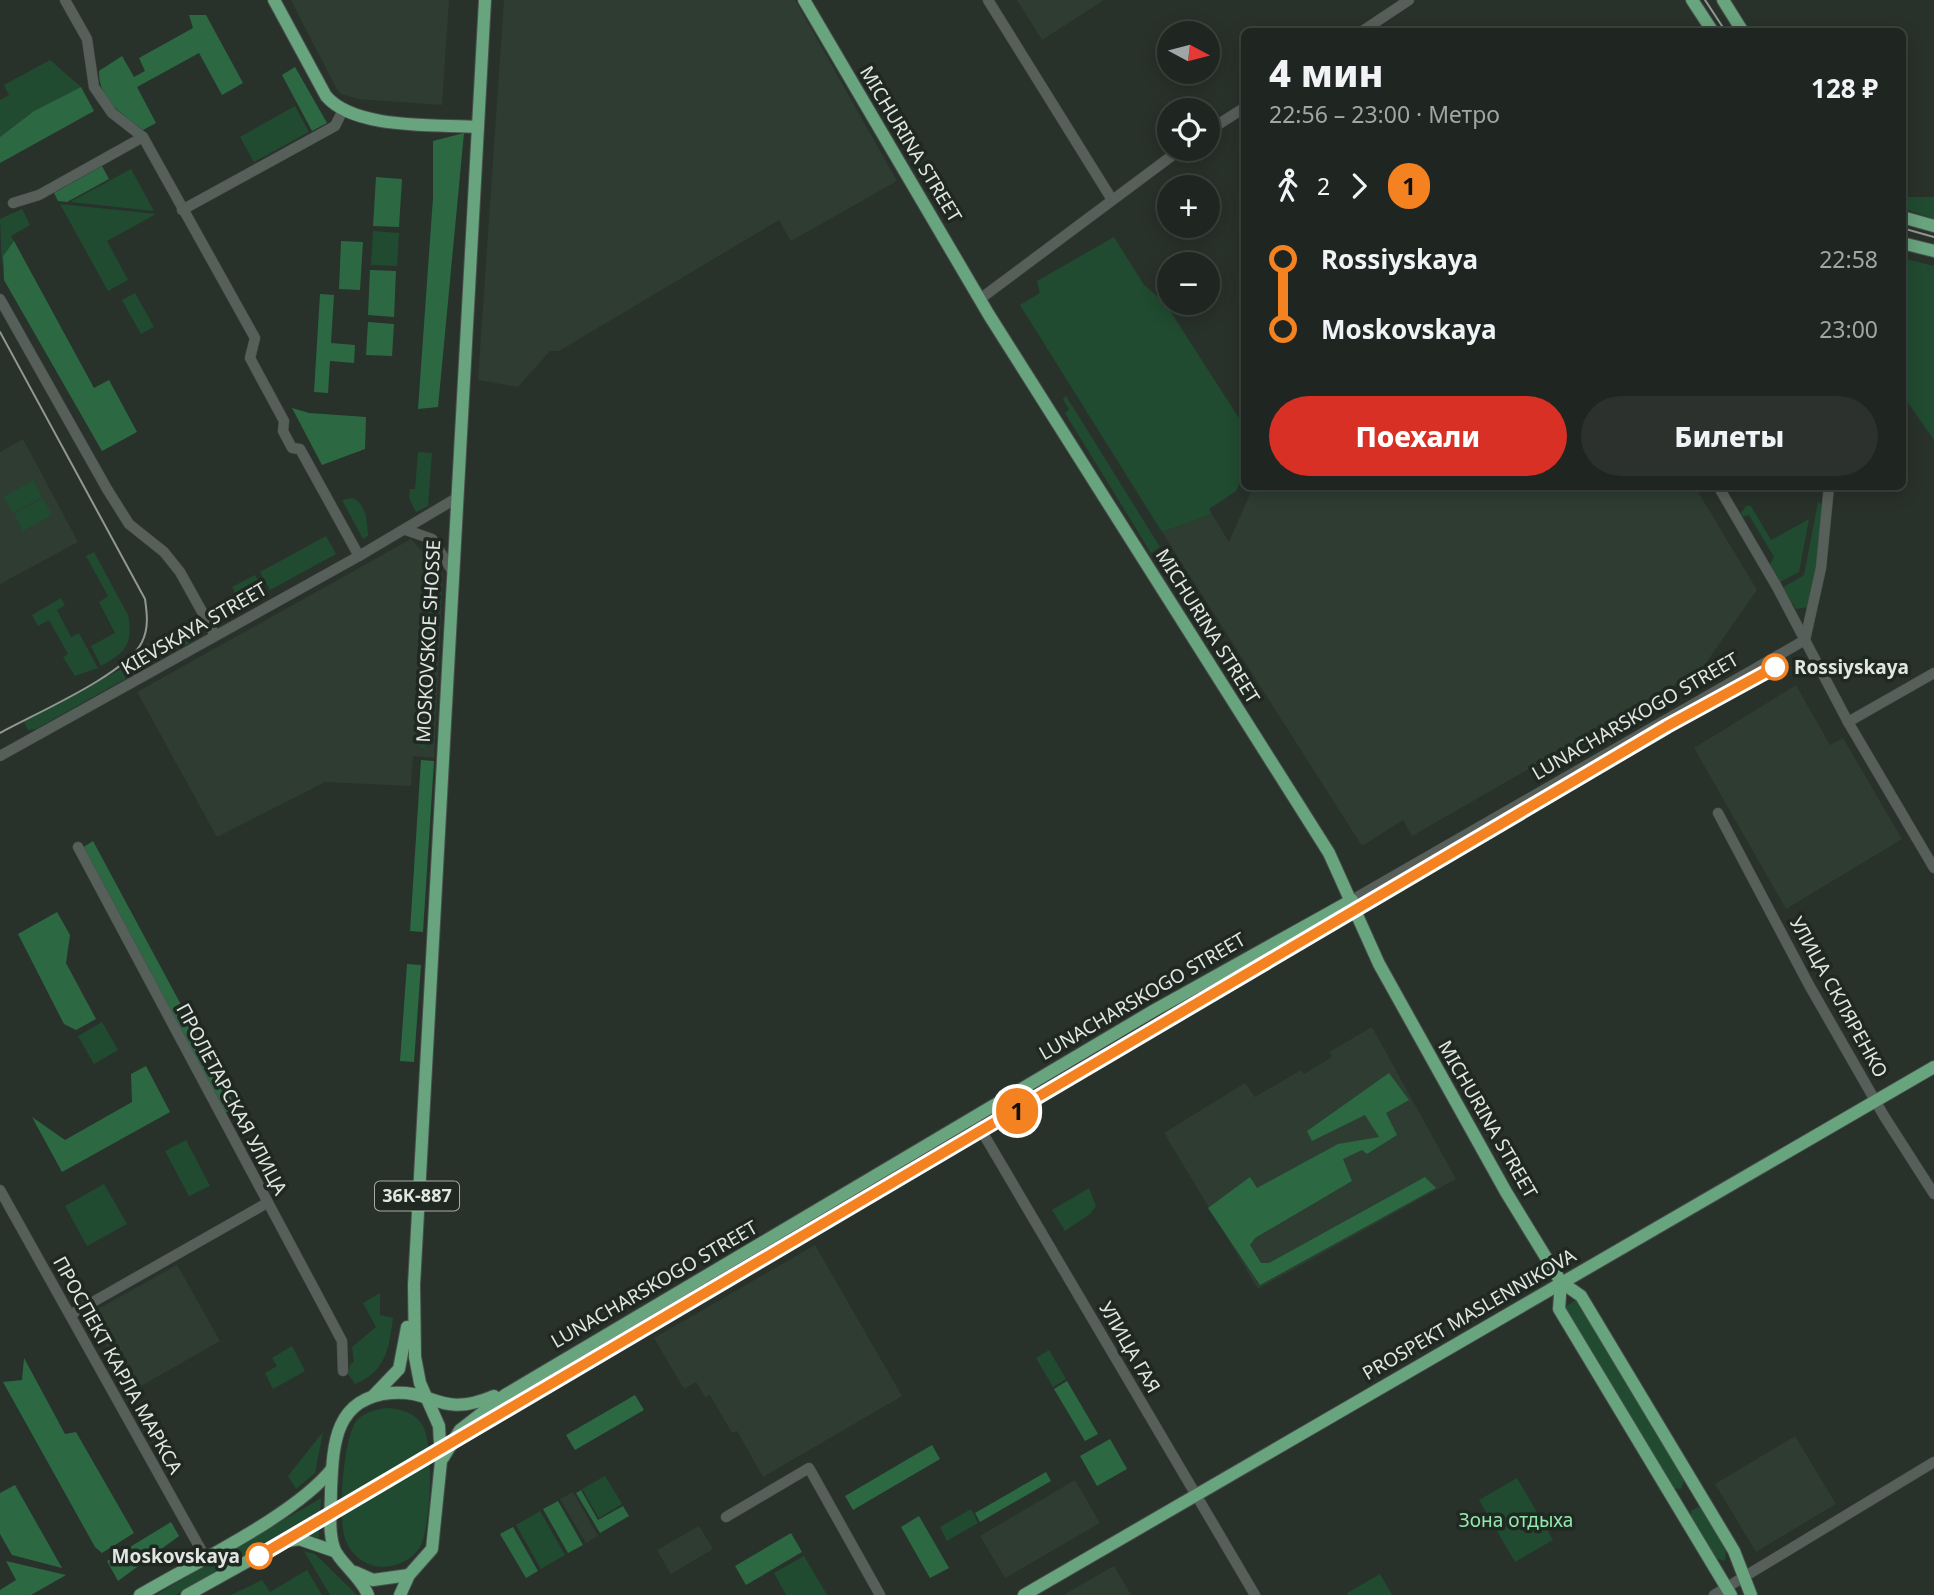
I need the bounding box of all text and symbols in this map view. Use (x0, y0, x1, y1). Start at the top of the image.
north arrow (1157, 21, 1220, 84)
map controls (1157, 21, 1220, 315)
text: 4 мин (1269, 46, 1384, 98)
street label: MICHURINA STREET (854, 61, 968, 227)
text: 128 ₽ (1811, 70, 1878, 106)
button: locate (1157, 98, 1220, 161)
text: 22:56 – 23:00 · Метро (1269, 98, 1500, 130)
icon: walk (1269, 167, 1307, 205)
icon: forward (1340, 167, 1378, 205)
text: 1 (1402, 169, 1416, 202)
text: 2 (1317, 170, 1330, 202)
button: + (1157, 175, 1220, 238)
text: Rossiyskaya (1321, 241, 1478, 277)
text: 22:58 (1819, 243, 1878, 275)
button: − (1157, 252, 1220, 315)
text: Moskovskaya (1321, 311, 1497, 347)
text: 23:00 (1819, 313, 1878, 345)
button: Поехали (1269, 396, 1567, 476)
button: Билеты (1581, 396, 1878, 476)
street label: MOSKOVSKOE SHOSSE (410, 539, 446, 743)
street label: MICHURINA STREET (1150, 544, 1266, 709)
street label: KIEVSKAYA STREET (116, 575, 272, 680)
street label: LUNACHARSKOGO STREET (1527, 646, 1743, 786)
marker: Rossiyskaya (1762, 654, 1788, 680)
place label: Rossiyskaya (1794, 654, 1909, 680)
street label: УЛИЦА СКЛЯРЕНКО (1784, 912, 1894, 1082)
street label: LUNACHARSKOGO STREET (1034, 926, 1250, 1066)
street label: ПРОЛЕТАРСКАЯ УЛИЦА (170, 999, 294, 1200)
street label: MICHURINA STREET (1432, 1035, 1544, 1203)
line badge: 1 (994, 1088, 1040, 1134)
text: 1 (1010, 1094, 1024, 1127)
road number: 36К-887 (375, 1182, 459, 1210)
street label: LUNACHARSKOGO STREET (546, 1214, 762, 1354)
street label: PROSPEKT MASLENNIKOVA (1358, 1242, 1581, 1386)
street label: ПРОСПЕКТ КАРЛА МАРКСА (47, 1251, 189, 1479)
street label: УЛИЦА ГАЯ (1093, 1297, 1167, 1397)
park label: Зона отдыха (1459, 1507, 1573, 1533)
place label: Moskovskaya (112, 1543, 240, 1569)
marker: Moskovskaya (246, 1543, 272, 1569)

